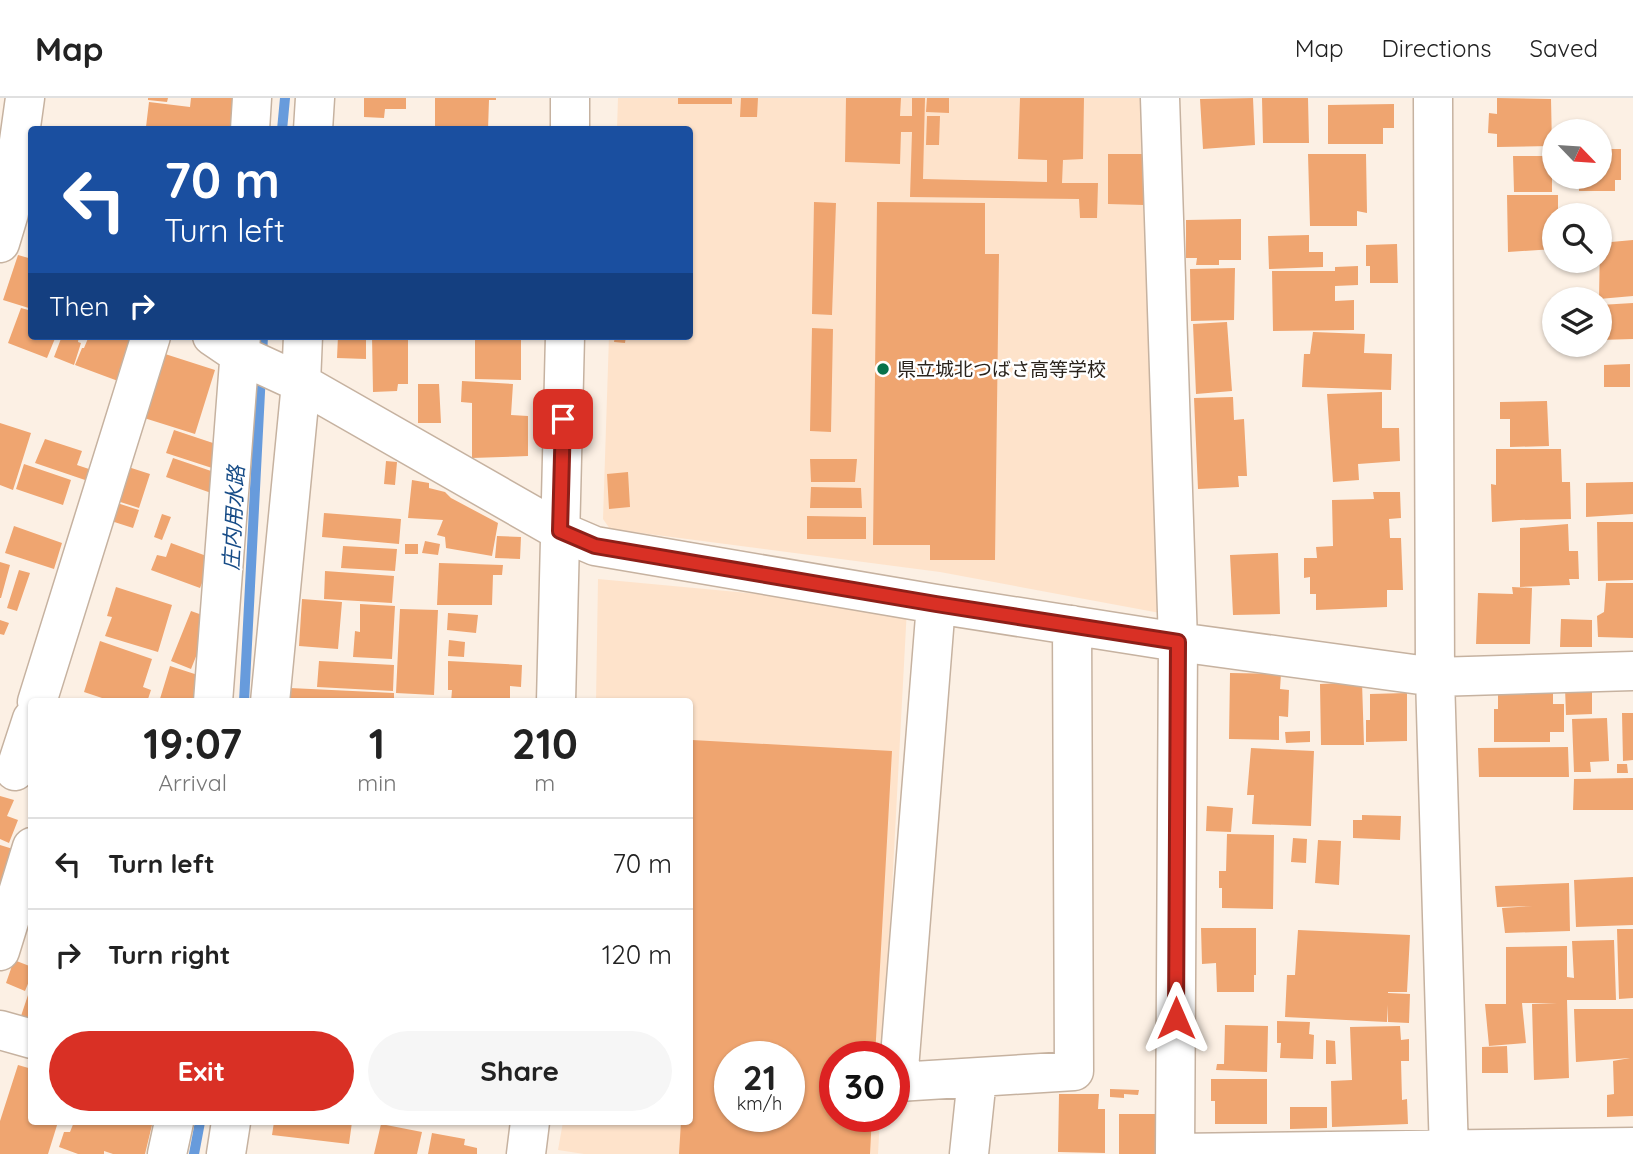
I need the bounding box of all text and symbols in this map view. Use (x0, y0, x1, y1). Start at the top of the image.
text: Map (35, 28, 103, 69)
text: Map (1295, 33, 1344, 63)
text: Directions (1382, 33, 1492, 63)
text: Saved (1530, 33, 1598, 63)
north arrow (1542, 119, 1612, 189)
map controls (1542, 119, 1612, 357)
text: 70 m (164, 149, 280, 210)
icon: left (49, 154, 140, 245)
button: search (1542, 203, 1612, 273)
text: Turn left (164, 210, 285, 250)
icon: right (123, 287, 161, 325)
button: layers (1542, 287, 1612, 357)
text: Then (49, 290, 109, 323)
place label: 県立城北つばさ高等学校 (897, 357, 1106, 381)
marker: 県立城北つばさ高等学校 (875, 361, 891, 377)
pin (533, 389, 593, 449)
icon: arrive (544, 400, 582, 438)
water label: 庄内用水路 (217, 463, 249, 571)
text: 19:07 (143, 717, 242, 770)
text: 1 (369, 717, 385, 770)
text: 210 (512, 717, 578, 770)
text: Arrival (158, 768, 227, 797)
text: min (357, 768, 397, 797)
text: m (534, 768, 555, 797)
icon: left (49, 845, 87, 883)
text: Turn left (108, 847, 215, 880)
text: 70 m (612, 847, 672, 880)
icon: right (49, 936, 87, 974)
text: Turn right (108, 938, 230, 971)
text: 120 m (602, 938, 672, 971)
position arrow (1139, 981, 1213, 1055)
button: Exit (49, 1031, 354, 1111)
button: Share (368, 1031, 672, 1111)
speed limit sign: 30 (819, 1041, 910, 1132)
text: 21 (743, 1055, 776, 1099)
text: km/h (737, 1092, 782, 1115)

